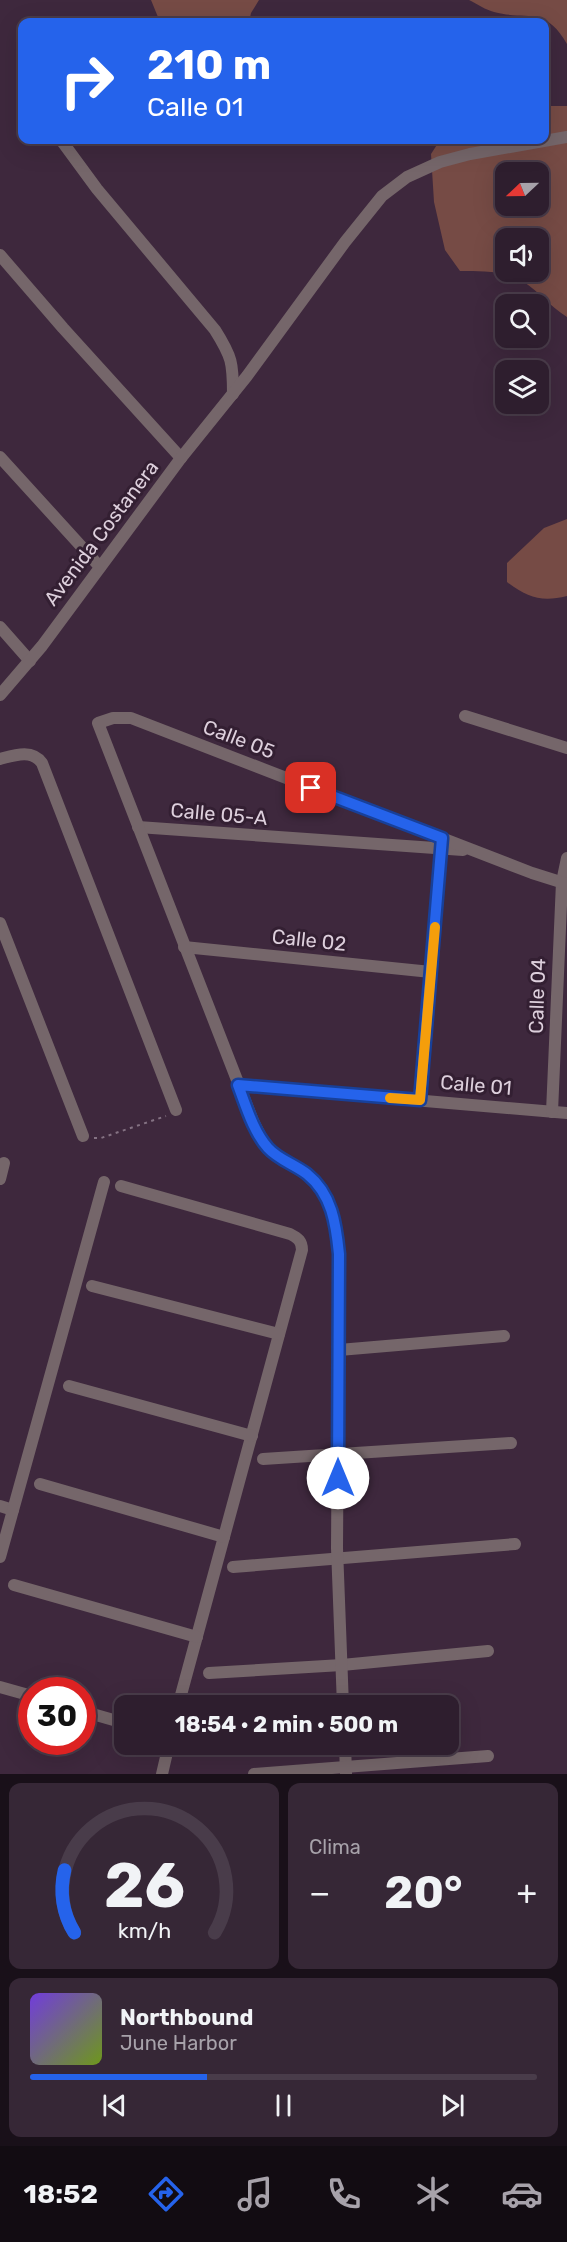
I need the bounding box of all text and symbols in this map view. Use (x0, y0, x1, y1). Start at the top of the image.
text: 210 m (147, 40, 271, 90)
icon: right (48, 42, 126, 120)
text: Calle 01 (147, 91, 243, 123)
north arrow (495, 162, 549, 216)
map controls (495, 162, 549, 414)
button: sound (495, 228, 549, 282)
button: search (495, 294, 549, 348)
button: layers (495, 360, 549, 414)
street label: Avenida Costanera (39, 456, 163, 610)
street label: Calle 05 (200, 714, 278, 764)
pin (285, 762, 336, 813)
icon: arrive (294, 771, 327, 804)
street label: Calle 05-A (169, 798, 269, 830)
street label: Calle 02 (271, 924, 347, 956)
street label: Calle 04 (524, 958, 550, 1034)
street label: Calle 01 (439, 1070, 513, 1100)
position arrow (306, 1446, 370, 1510)
speed limit sign: 30 (18, 1677, 96, 1755)
text: 18:54 · 2 min · 500 m (175, 1711, 398, 1738)
text: Clima (309, 1835, 361, 1859)
text: 26 (103, 1849, 185, 1923)
text: 20° (384, 1866, 463, 1919)
text: − (309, 1873, 330, 1912)
text: + (516, 1873, 537, 1912)
text: km/h (117, 1918, 171, 1943)
text: Northbound (120, 2004, 253, 2031)
text: June Harbor (120, 2031, 237, 2055)
icon: previous (98, 2089, 131, 2122)
icon: pause (267, 2089, 300, 2122)
icon: next (436, 2089, 469, 2122)
icon: directions (145, 2173, 187, 2215)
icon: music (234, 2173, 276, 2215)
icon: phone (323, 2173, 365, 2215)
icon: climate (412, 2173, 454, 2215)
icon: car (501, 2173, 543, 2215)
text: 18:52 (24, 2178, 98, 2210)

